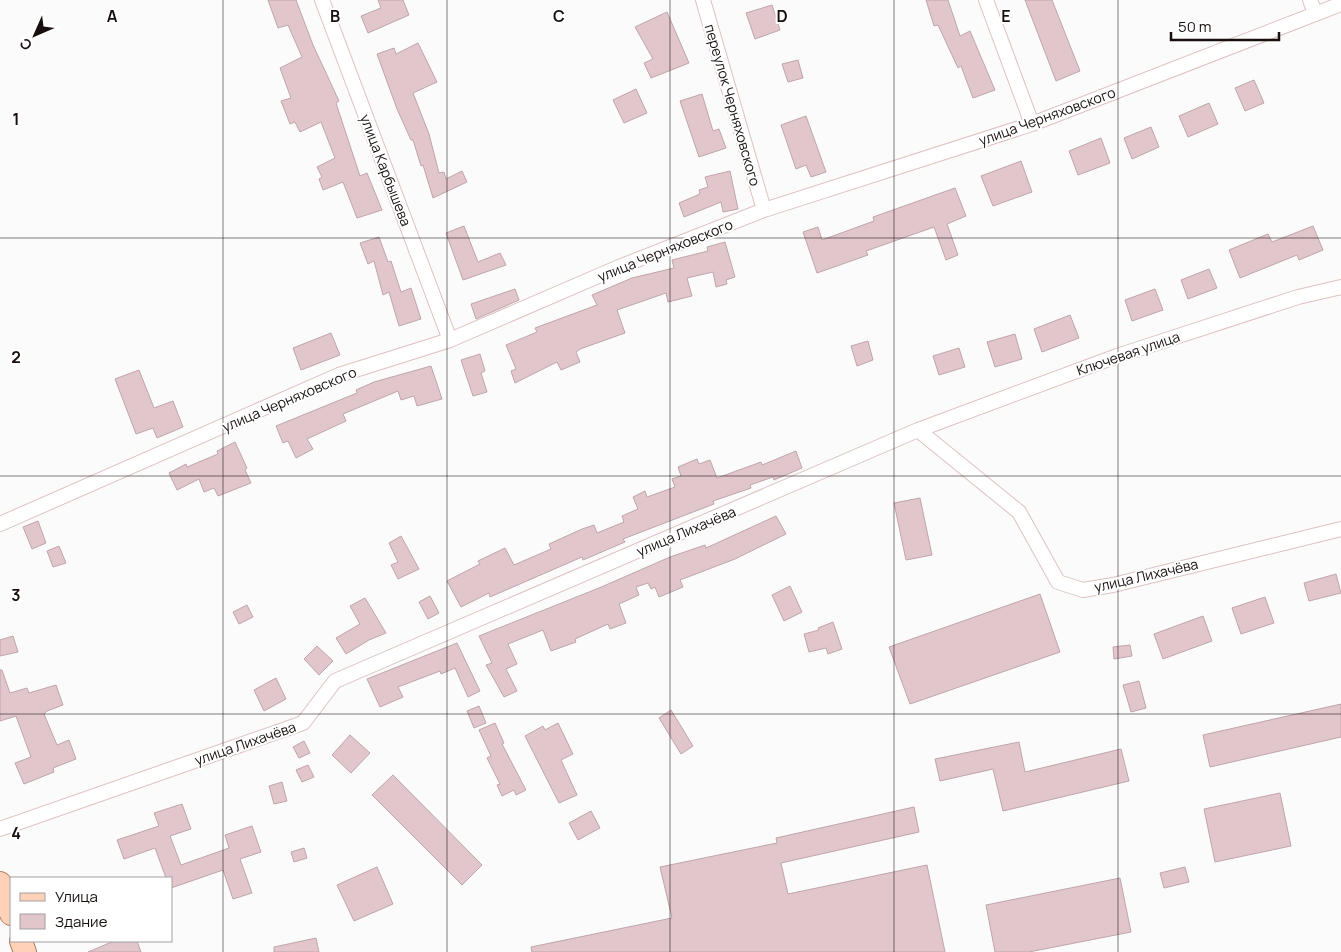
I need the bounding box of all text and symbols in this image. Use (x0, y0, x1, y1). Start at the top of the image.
text: A (107, 5, 118, 27)
text: B (330, 5, 340, 27)
text: C (553, 5, 565, 27)
text: D (776, 5, 788, 27)
text: E (1001, 5, 1011, 27)
north arrow (10, 10, 60, 60)
scale bar (1171, 10, 1278, 42)
text: 50 m (1178, 16, 1212, 37)
street label: переулок Черняховского (701, 22, 765, 188)
text: С (15, 34, 36, 55)
street label: улица Черняховского (976, 82, 1118, 150)
text: 1 (12, 108, 20, 130)
street label: улица Карбышева (356, 111, 416, 229)
street label: улица Черняховского (595, 214, 735, 286)
street label: Ключевая улица (1074, 326, 1182, 380)
text: 2 (11, 346, 21, 368)
street label: улица Черняховского (219, 362, 359, 436)
street label: улица Лихачёва (633, 502, 739, 560)
street label: улица Лихачёва (1092, 554, 1200, 596)
text: 3 (11, 584, 21, 606)
street label: улица Лихачёва (192, 717, 298, 769)
text: 4 (11, 822, 21, 844)
legend (10, 877, 172, 942)
text: Улица (55, 886, 98, 907)
text: Здание (55, 911, 108, 932)

